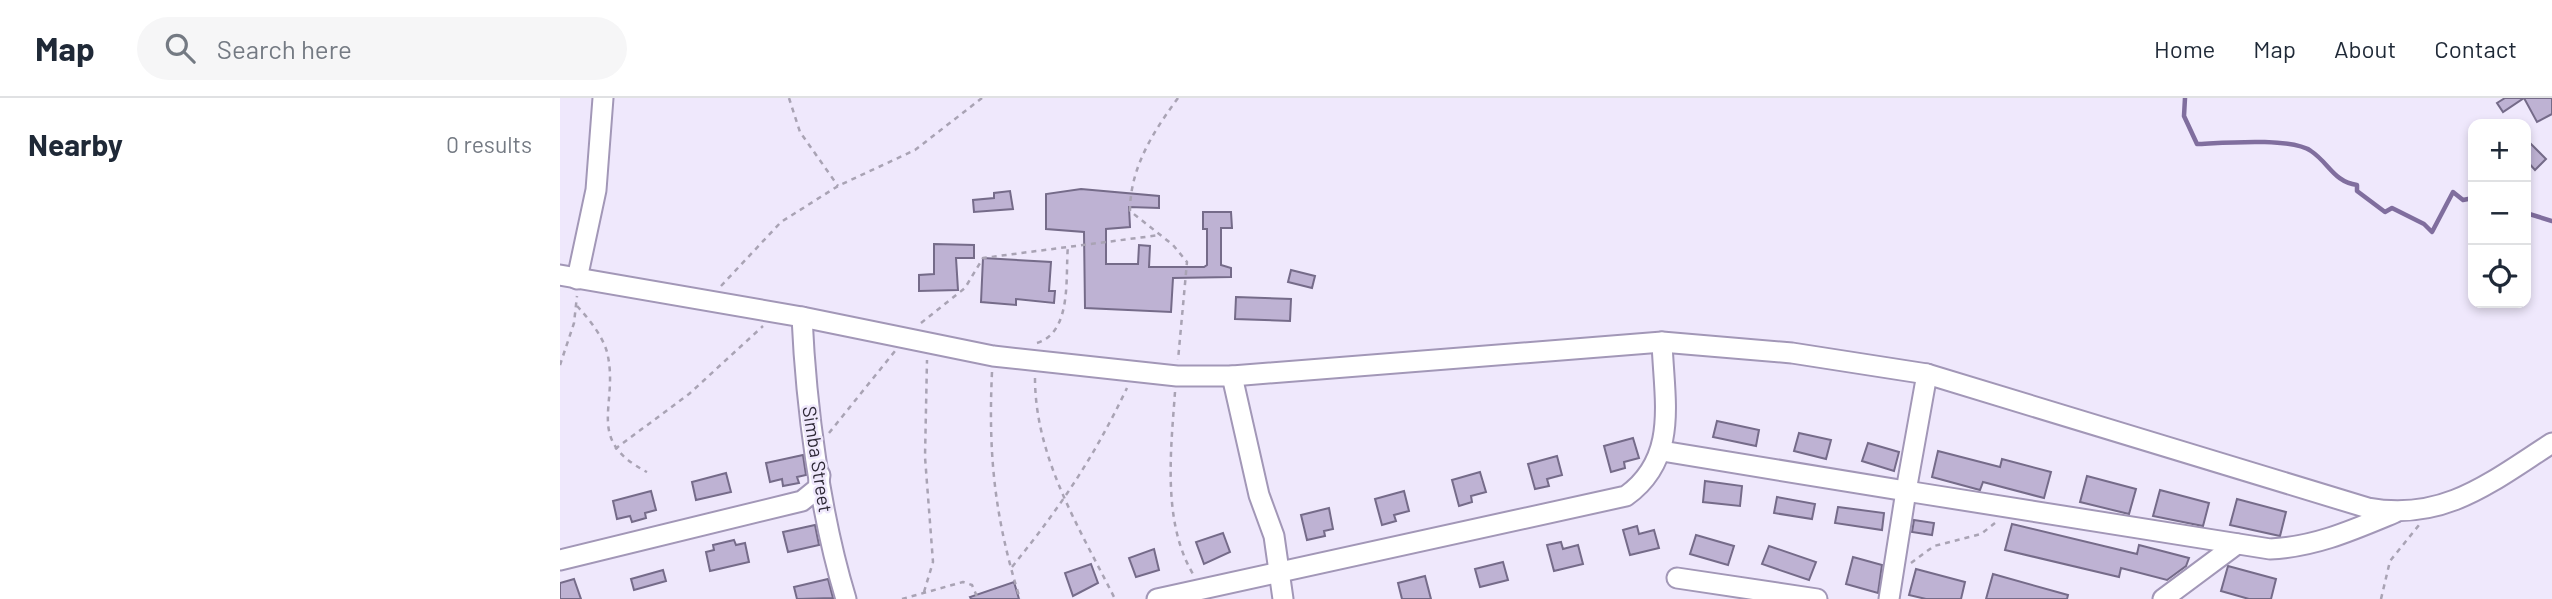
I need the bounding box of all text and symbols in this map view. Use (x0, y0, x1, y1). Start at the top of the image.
search box (137, 17, 627, 80)
text: Map (35, 28, 95, 68)
icon: search (161, 29, 199, 67)
text: Search here (217, 33, 352, 64)
text: Home (2154, 34, 2215, 63)
text: Map (2253, 34, 2296, 63)
text: About (2334, 34, 2396, 63)
text: Contact (2434, 34, 2517, 63)
map controls (2468, 119, 2531, 308)
button: + (2468, 119, 2531, 182)
text: Nearby (28, 126, 123, 162)
text: 0 results (446, 130, 532, 158)
button: − (2468, 182, 2531, 245)
button: locate (2468, 245, 2531, 308)
street label: Simba Street (798, 404, 838, 514)

